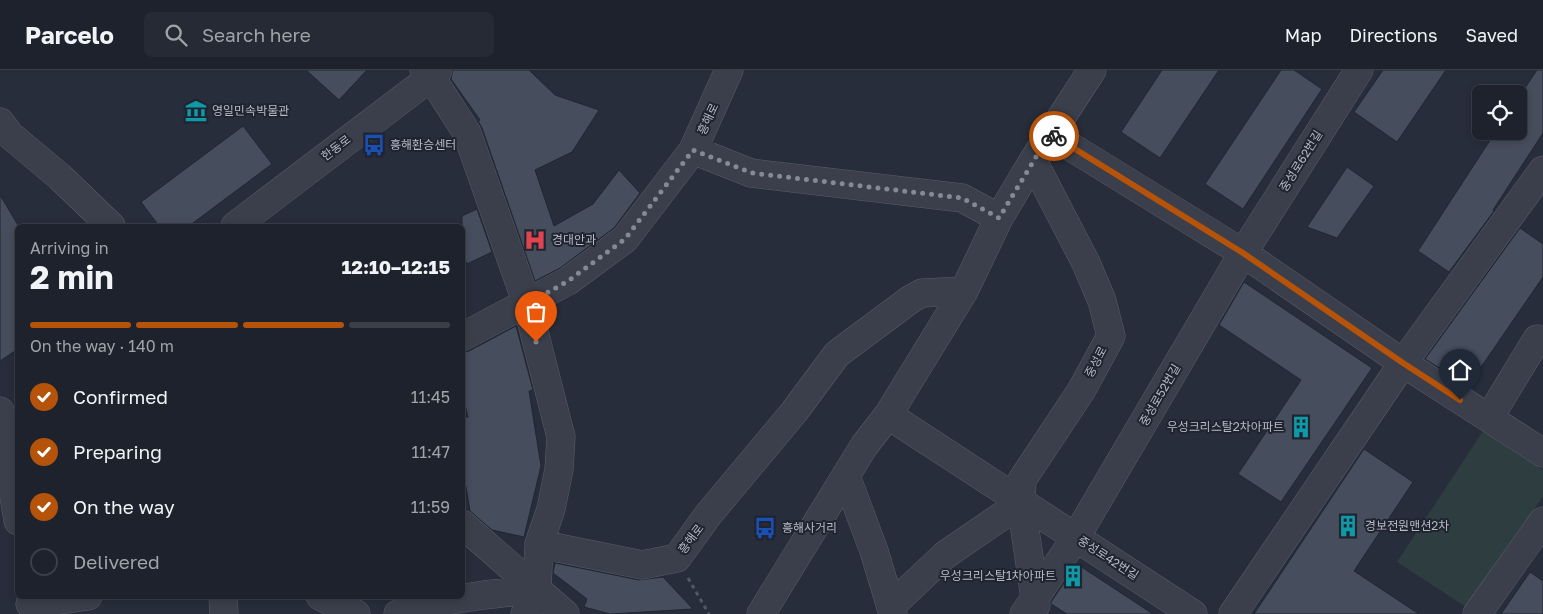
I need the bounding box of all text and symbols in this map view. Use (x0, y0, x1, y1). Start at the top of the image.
search box (144, 12, 494, 57)
text: Parcelo (25, 20, 114, 49)
icon: search (162, 21, 190, 49)
text: Search here (202, 23, 311, 46)
text: Map (1285, 24, 1321, 46)
text: Directions (1349, 24, 1437, 46)
text: Saved (1465, 24, 1518, 46)
map controls (1472, 85, 1527, 140)
button: locate (1472, 85, 1527, 140)
museum icon: 영일민속박물관 (183, 98, 209, 124)
street label: 흥해로 (694, 101, 721, 137)
place label: 영일민속박물관 (212, 103, 289, 118)
courier (1029, 111, 1079, 161)
icon: bike (1040, 122, 1068, 150)
street label: 중성로62번길 (1276, 127, 1325, 194)
street label: 한동로 (318, 132, 353, 164)
bus stop icon: 흥해환승센터 (361, 132, 387, 158)
place label: 흥해환승센터 (390, 137, 456, 152)
hospital icon: 경대안과 (522, 227, 548, 253)
place label: 경대안과 (552, 232, 596, 247)
text: Arriving in (30, 238, 109, 258)
text: 12:10–12:15 (342, 255, 450, 278)
text: 2 min (30, 258, 114, 296)
pin (515, 291, 557, 342)
icon: bag (522, 298, 550, 326)
text: On the way · 140 m (30, 336, 174, 356)
street label: 중성로 (1081, 344, 1110, 380)
pin (1439, 349, 1481, 400)
icon: home (1446, 356, 1474, 384)
street label: 중성로52번길 (1136, 361, 1183, 428)
icon: check (30, 383, 58, 411)
text: Confirmed (73, 385, 168, 408)
text: 11:45 (411, 387, 450, 407)
building icon: 우성크리스탈2차아파트 (1288, 414, 1314, 440)
place label: 우성크리스탈2차아파트 (1167, 419, 1284, 434)
icon: check (30, 438, 58, 466)
text: Preparing (73, 440, 162, 463)
text: 11:47 (411, 442, 450, 462)
icon: check (30, 493, 58, 521)
text: On the way (73, 495, 175, 518)
text: 11:59 (411, 497, 450, 517)
building icon: 경보전원맨션2차 (1335, 513, 1361, 539)
bus stop icon: 흥해사거리 (752, 515, 778, 541)
place label: 경보전원맨션2차 (1365, 518, 1449, 533)
place label: 흥해사거리 (782, 520, 837, 535)
street label: 흥해로 (675, 521, 707, 556)
street label: 중성로42번길 (1075, 532, 1141, 583)
text: Delivered (73, 550, 160, 573)
building icon: 우성크리스탈1차아파트 (1060, 563, 1086, 589)
place label: 우성크리스탈1차아파트 (940, 568, 1056, 583)

